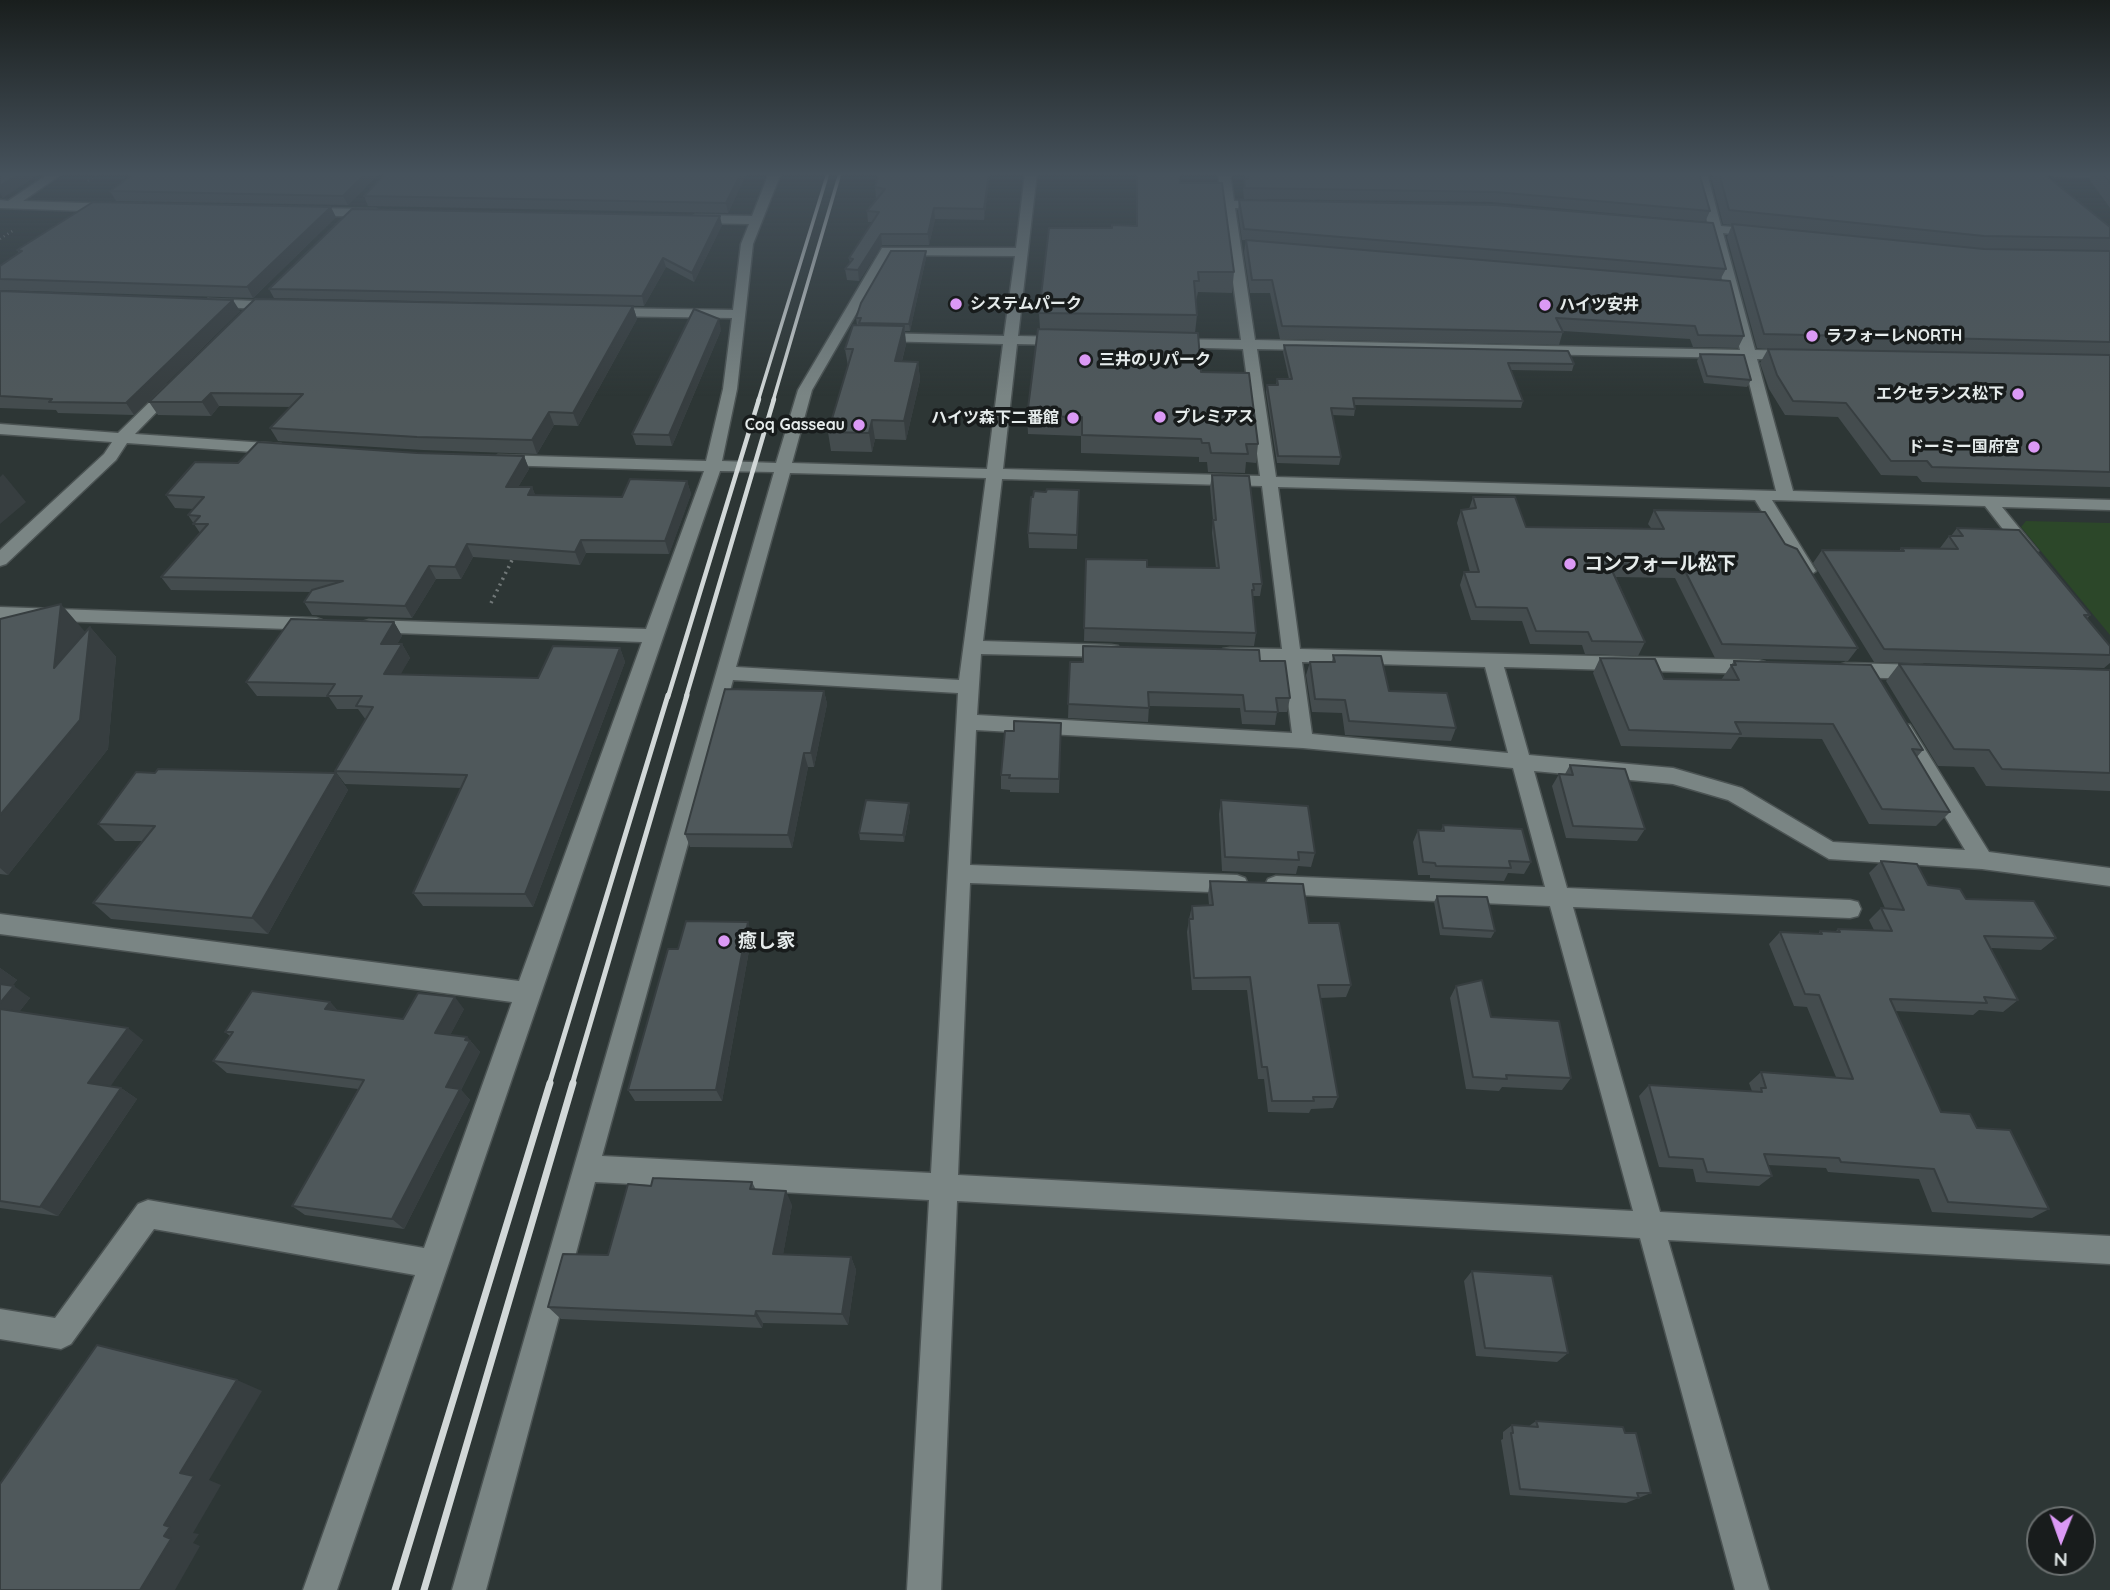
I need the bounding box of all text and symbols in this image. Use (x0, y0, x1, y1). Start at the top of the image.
place label: システムパーク (970, 294, 1082, 314)
place label: ハイツ安井 (1559, 295, 1639, 315)
marker: システムパーク (948, 296, 964, 312)
marker: ハイツ安井 (1537, 297, 1553, 313)
place label: ラフォーレNORTH (1826, 326, 1962, 346)
marker: ラフォーレNORTH (1804, 328, 1820, 344)
place label: 三井のリパーク (1099, 350, 1211, 370)
marker: 三井のリパーク (1077, 352, 1093, 368)
place label: エクセランス松下 (1876, 384, 2004, 404)
marker: エクセランス松下 (2010, 386, 2026, 402)
place label: プレミアス (1174, 407, 1254, 427)
place label: ハイツ森下二番館 (931, 408, 1059, 428)
marker: プレミアス (1152, 409, 1168, 425)
marker: ハイツ森下二番館 (1065, 410, 1081, 426)
place label: Coq Gasseau (745, 415, 845, 435)
marker: Coq Gasseau (851, 417, 867, 433)
place label: ドーミー国府宮 (1908, 437, 2020, 457)
marker: ドーミー国府宮 (2026, 439, 2042, 455)
place label: コンフォール松下 (1584, 553, 1736, 575)
marker: コンフォール松下 (1562, 556, 1578, 572)
place label: 癒し家 (738, 930, 795, 952)
marker: 癒し家 (716, 933, 732, 949)
north arrow (2026, 1506, 2096, 1576)
text: N (2053, 1548, 2068, 1572)

